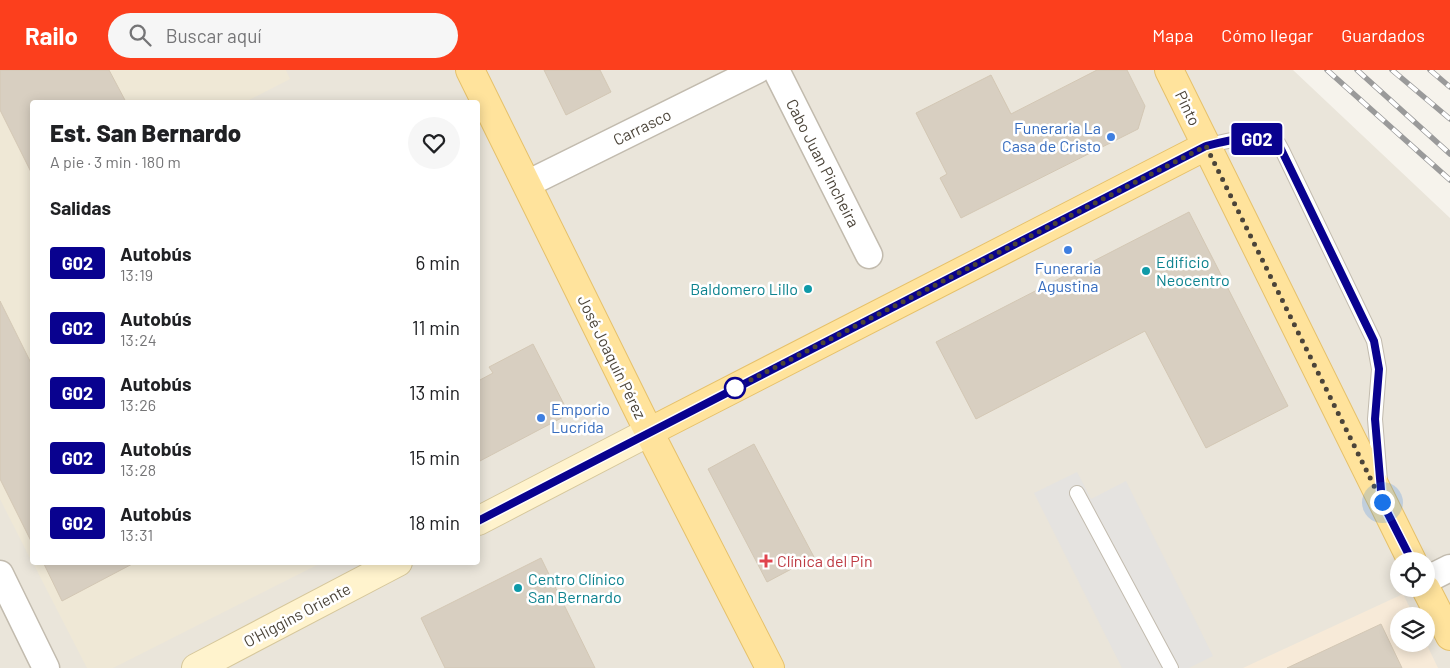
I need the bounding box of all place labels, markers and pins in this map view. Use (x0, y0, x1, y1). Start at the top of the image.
place label: Funeraria La Casa de Cristo (1002, 118, 1101, 155)
marker: Funeraria La Casa de Cristo (1105, 131, 1117, 143)
marker: Funeraria Agustina (1062, 244, 1074, 256)
place label: Edificio Neocentro (1156, 252, 1230, 289)
place label: Funeraria Agustina (1035, 258, 1101, 295)
marker: Edificio Neocentro (1140, 265, 1152, 277)
place label: Baldomero Lillo (690, 279, 798, 298)
marker: Baldomero Lillo (802, 283, 814, 295)
unlabelled marker (724, 377, 746, 399)
place label: Emporio Lucrida (551, 399, 610, 436)
marker: Emporio Lucrida (535, 412, 547, 424)
place label: Clínica del Pin (777, 551, 873, 570)
marker: Clínica del Pin (759, 554, 773, 568)
place label: Centro Clínico San Bernardo (528, 569, 625, 606)
marker: Centro Clínico San Bernardo (512, 582, 524, 594)

